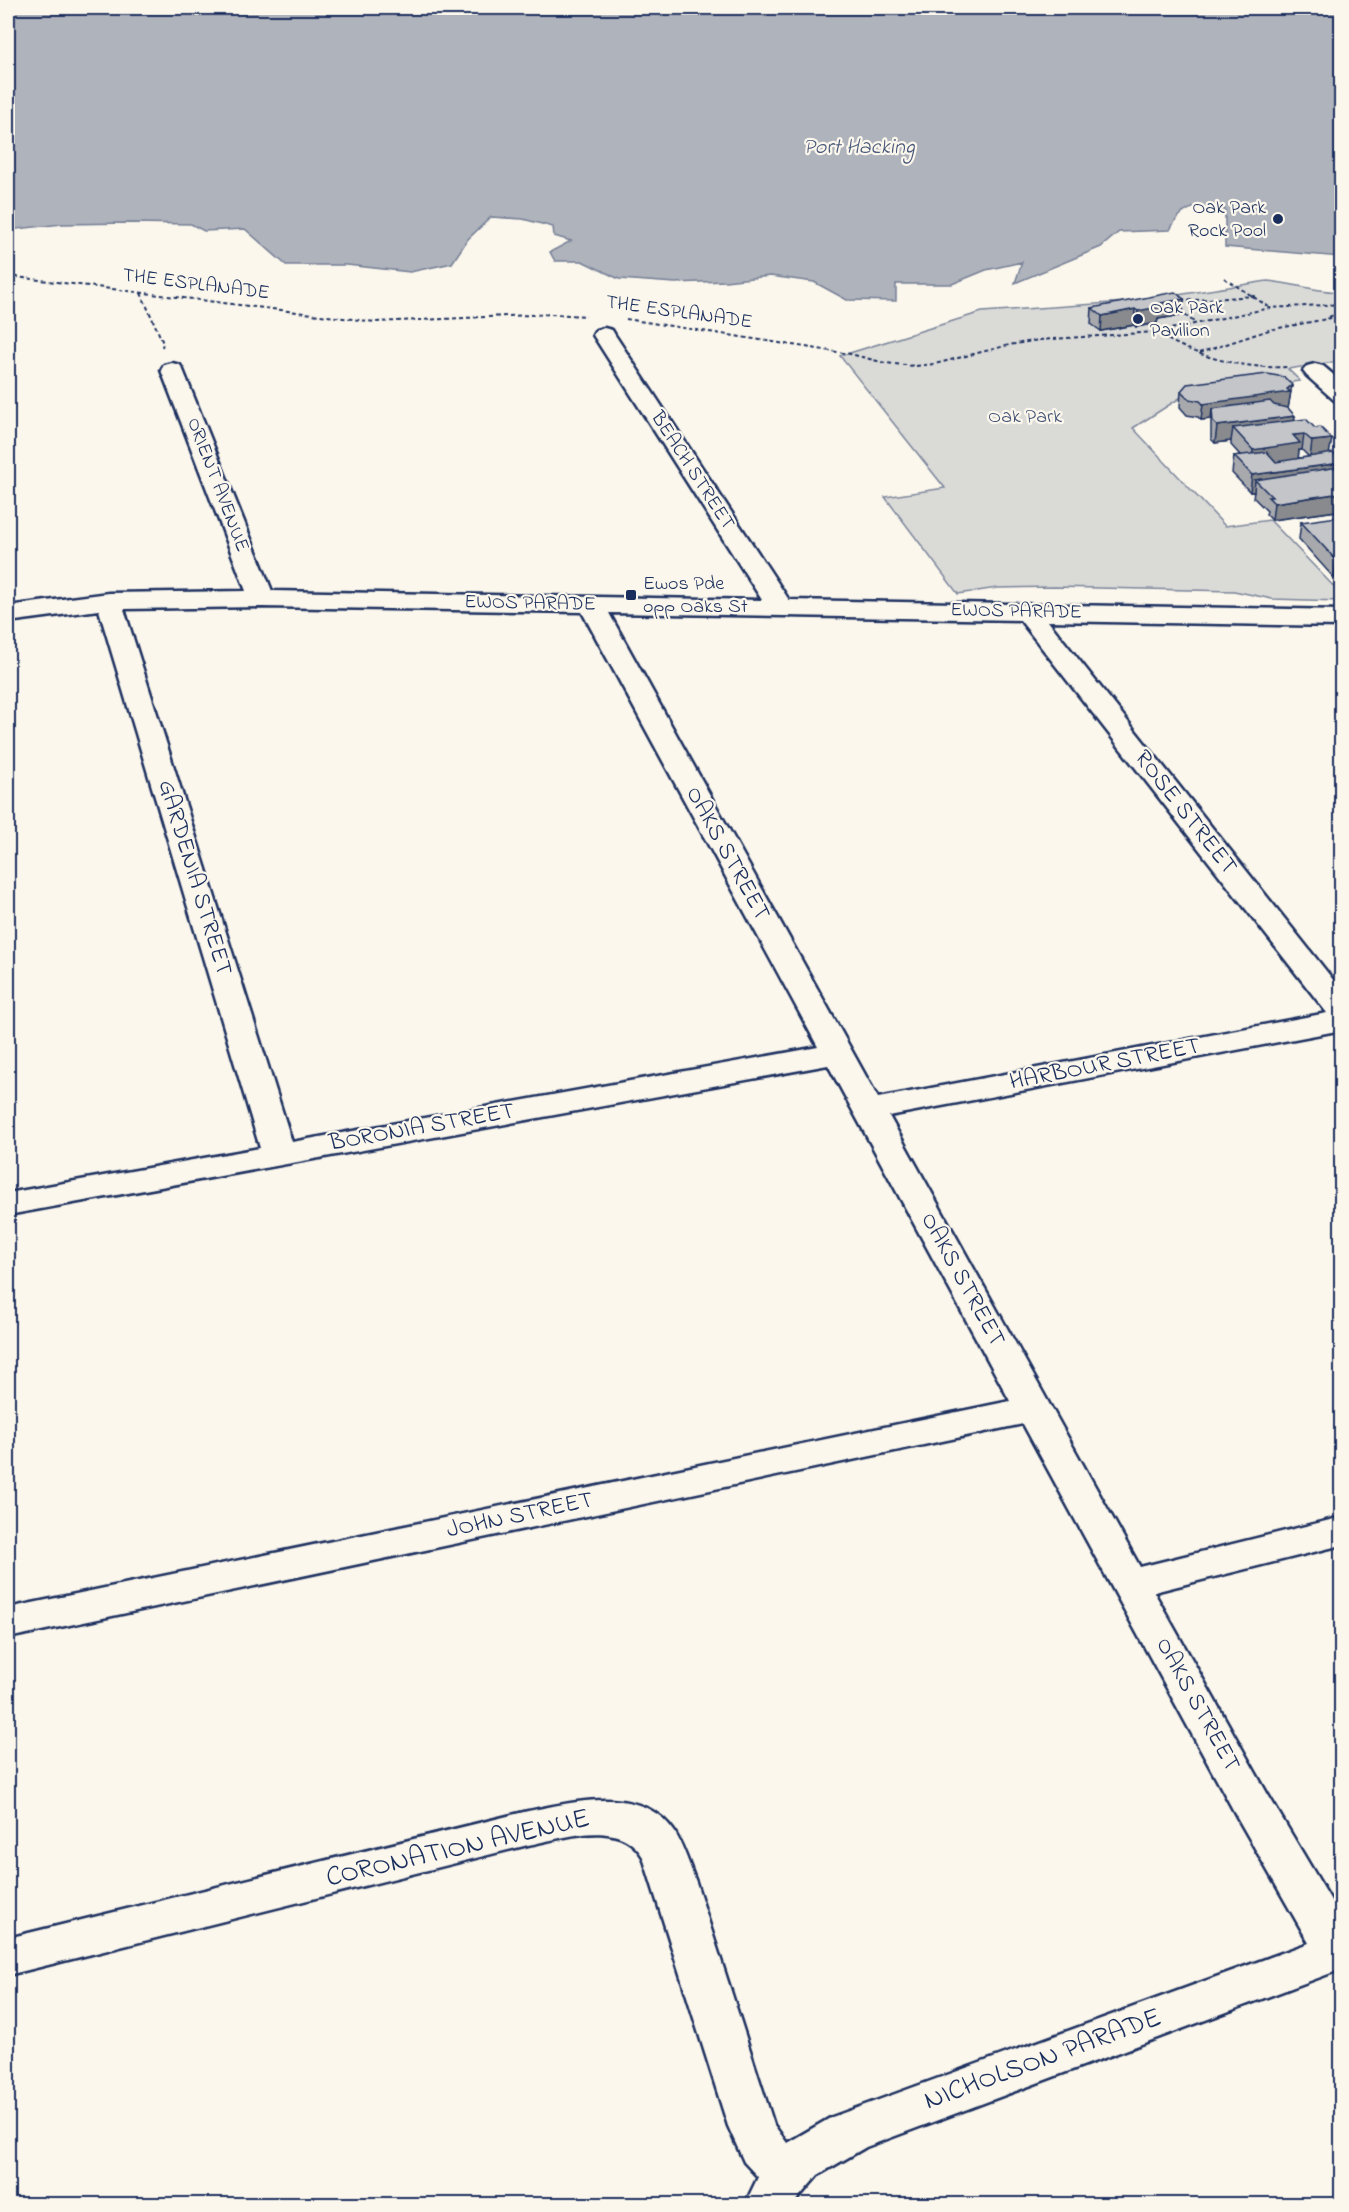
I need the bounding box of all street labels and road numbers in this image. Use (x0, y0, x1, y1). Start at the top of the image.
street label: THE ESPLANADE (121, 262, 271, 308)
street label: THE ESPLANADE (604, 288, 754, 338)
street label: BEACH STREET (642, 405, 741, 536)
street label: ORIENT AVENUE (178, 414, 256, 556)
street label: EWOS PARADE (464, 588, 596, 620)
street label: EWOS PARADE (950, 596, 1082, 628)
street label: ROSE STREET (1125, 743, 1245, 883)
street label: GARDENIA STREET (148, 776, 241, 980)
street label: OAKS STREET (676, 780, 779, 928)
street label: HARBOUR STREET (1007, 1029, 1204, 1101)
street label: BORONIA STREET (326, 1094, 518, 1162)
street label: OAKS STREET (911, 1206, 1014, 1354)
street label: JOHN STREET (444, 1483, 597, 1549)
street label: OAKS STREET (1146, 1631, 1249, 1779)
street label: CORONATION AVENUE (322, 1799, 594, 1899)
street label: NICHOLSON PARADE (918, 1998, 1168, 2122)

